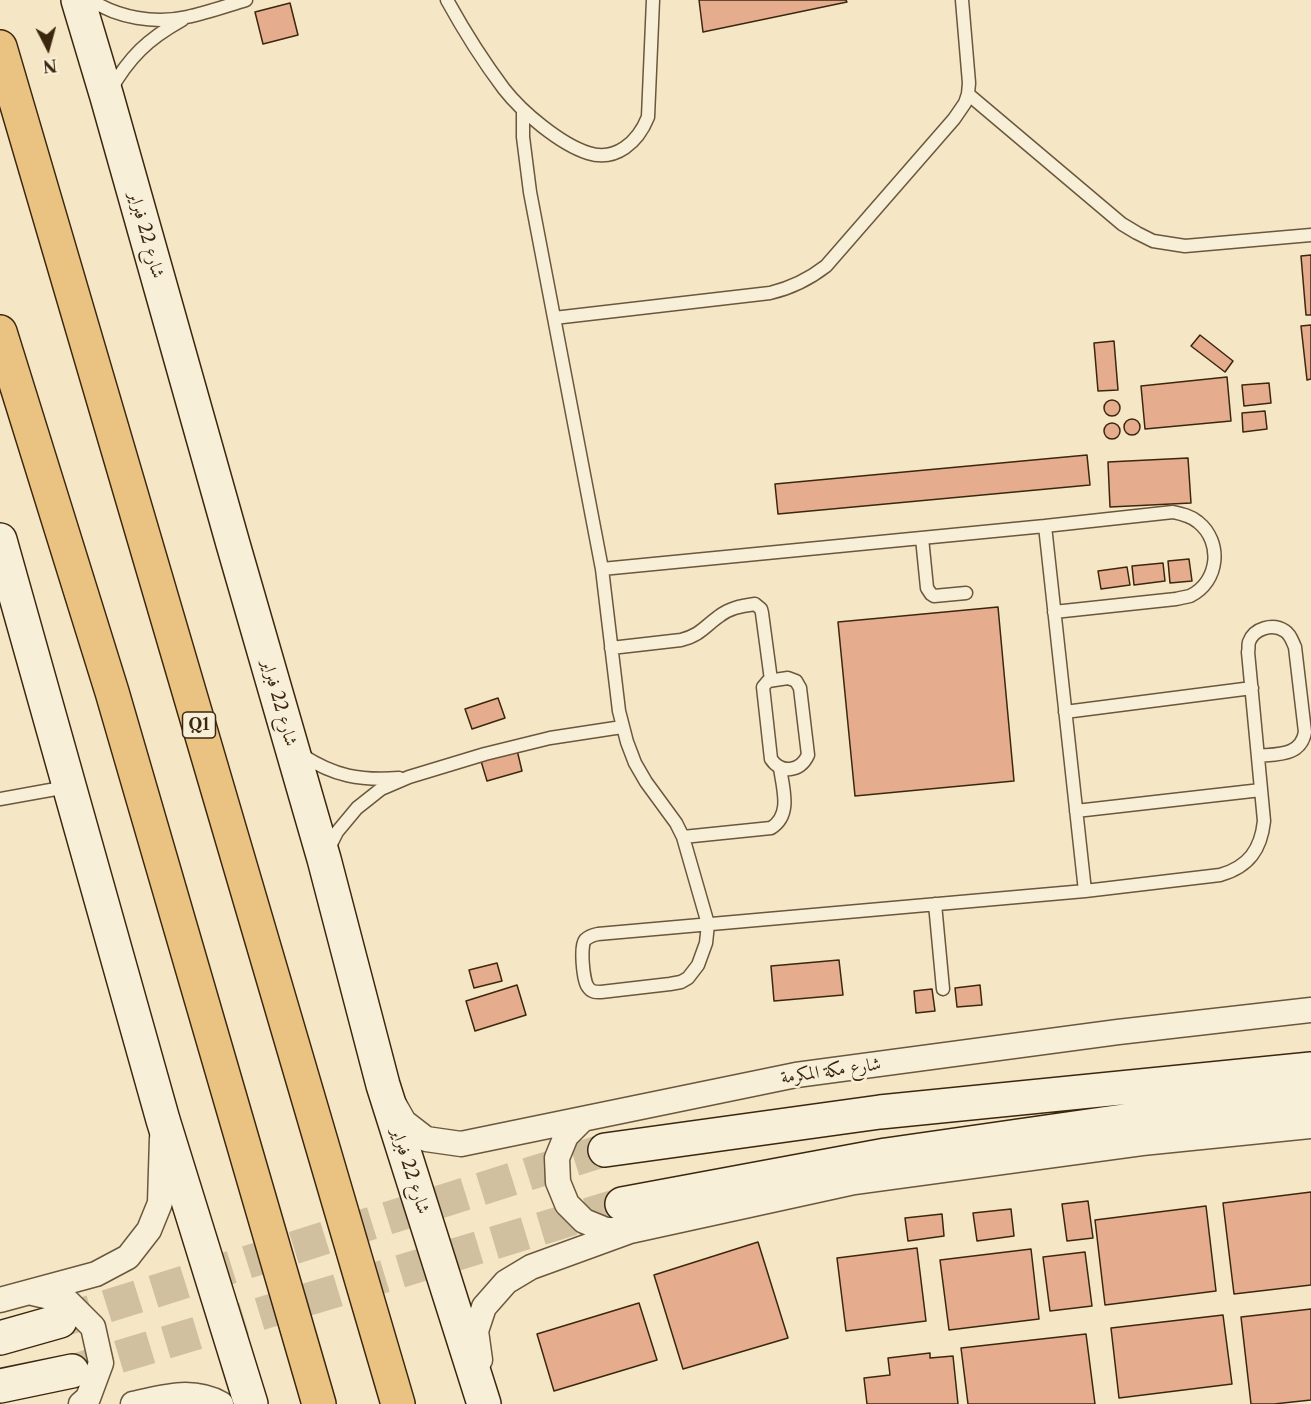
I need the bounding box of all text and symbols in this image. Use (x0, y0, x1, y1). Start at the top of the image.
north arrow (18, 18, 78, 78)
text: N (42, 55, 58, 77)
street label: شارع 22 فبراير (123, 189, 169, 281)
street label: شارع 22 فبراير (256, 657, 302, 749)
road number: Q1 (182, 712, 216, 738)
street label: شارع مكة المكرمة (780, 1053, 882, 1089)
street label: شارع 22 فبراير (386, 1125, 434, 1217)

